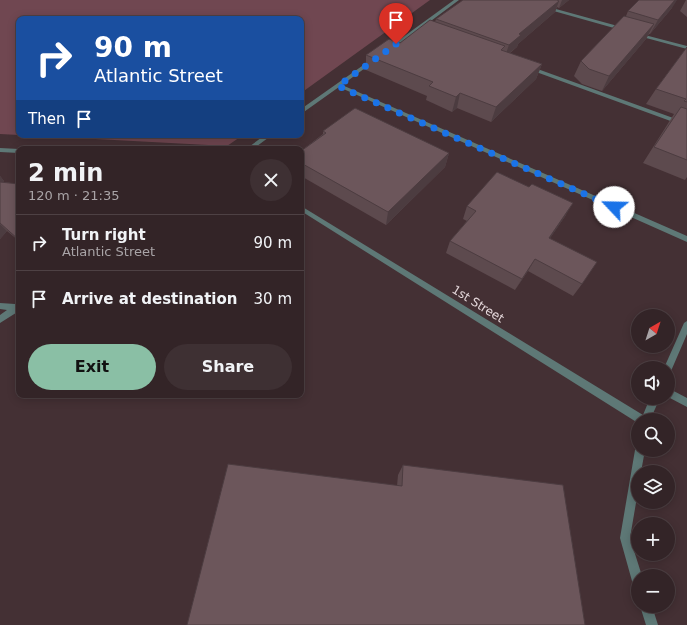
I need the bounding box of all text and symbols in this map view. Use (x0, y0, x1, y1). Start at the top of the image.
pin (379, 3, 413, 44)
icon: arrive (385, 9, 407, 31)
text: 90 m (94, 31, 172, 64)
icon: right (28, 32, 80, 84)
text: Atlantic Street (94, 65, 223, 86)
icon: arrive (73, 108, 95, 130)
text: Then (28, 110, 65, 128)
text: 2 min (28, 159, 103, 187)
button: close (250, 159, 292, 201)
position arrow (593, 186, 635, 228)
text: 120 m · 21:35 (28, 188, 119, 203)
text: Turn right (62, 226, 146, 244)
icon: right (28, 232, 50, 254)
text: 90 m (254, 234, 292, 252)
text: Atlantic Street (62, 244, 155, 259)
street label: 1st Street (449, 282, 507, 326)
icon: arrive (28, 288, 50, 310)
text: Arrive at destination (62, 290, 237, 308)
text: 30 m (254, 290, 292, 308)
north arrow (631, 309, 675, 353)
map controls (631, 309, 675, 613)
button: Exit (28, 344, 156, 390)
button: Share (164, 344, 292, 390)
button: sound (631, 361, 675, 405)
button: search (631, 413, 675, 457)
button: layers (631, 465, 675, 509)
button: + (631, 517, 675, 561)
button: − (631, 569, 675, 613)

